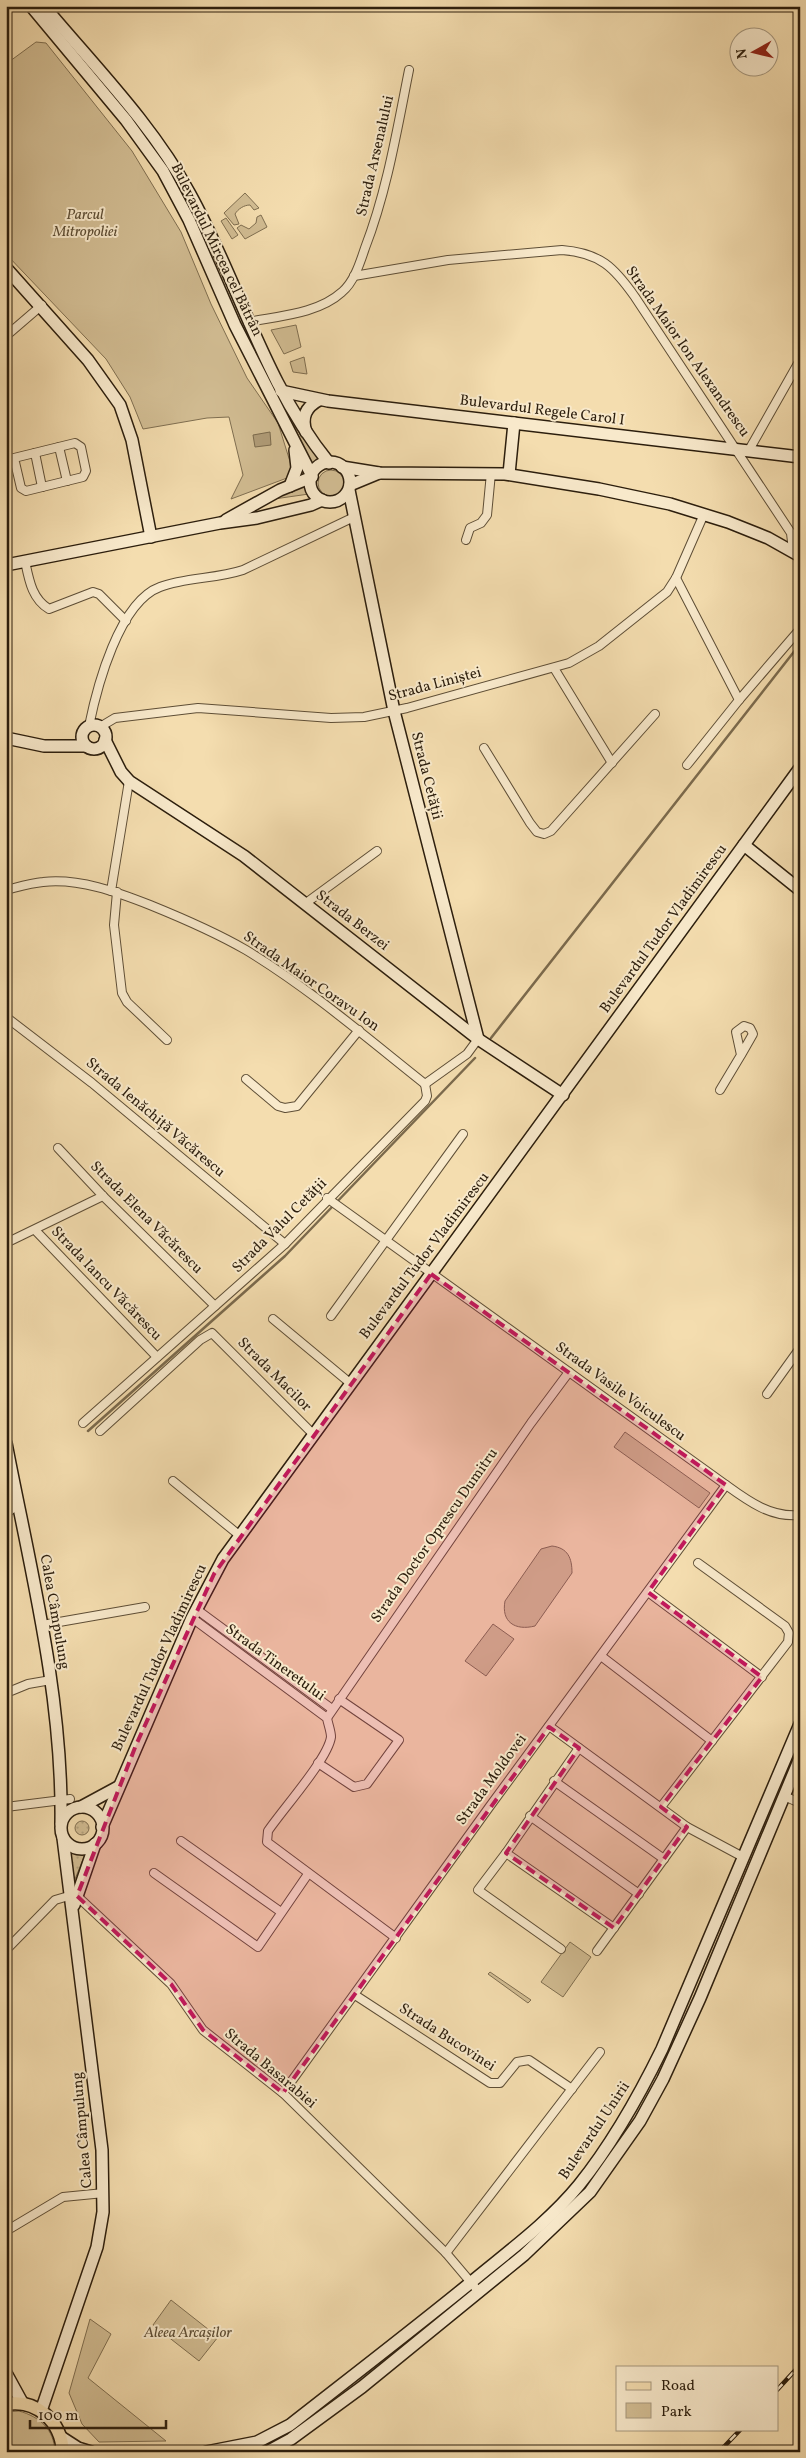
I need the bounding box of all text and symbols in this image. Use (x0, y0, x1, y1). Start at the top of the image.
north arrow (728, 28, 778, 78)
text: N (732, 47, 753, 60)
street label: Strada Arsenalului (352, 94, 400, 218)
street label: Bulevardul Mircea cel Bătrân (165, 160, 267, 340)
park label: Parcul Mitropoliei (52, 205, 117, 243)
street label: Strada Maior Ion Alexandrescu (620, 262, 754, 442)
street label: Bulevardul Regele Carol I (458, 390, 626, 432)
street label: Strada Liniștei (386, 662, 484, 708)
street label: Strada Cetății (405, 730, 447, 822)
street label: Bulevardul Tudor Vladimirescu (595, 840, 733, 1018)
street label: Strada Berzei (311, 886, 393, 956)
street label: Strada Maior Coravu Ion (239, 927, 383, 1037)
street label: Strada Ienăchiță Văcărescu (81, 1053, 229, 1183)
street label: Strada Elena Văcărescu (85, 1157, 207, 1279)
street label: Bulevardul Tudor Vladimirescu (355, 1168, 495, 1344)
street label: Strada Valul Cetății (228, 1174, 332, 1278)
street label: Strada Iancu Văcărescu (46, 1222, 166, 1346)
street label: Strada Macilor (232, 1333, 316, 1417)
street label: Strada Vasile Voiculescu (550, 1337, 690, 1447)
street label: Strada Doctor Oprescu Dumitru (366, 1444, 504, 1628)
street label: Calea Câmpulung (34, 1553, 75, 1672)
street label: Bulevardul Tudor Vladimirescu (107, 1561, 213, 1755)
street label: Strada Tineretului (221, 1620, 329, 1706)
street label: Strada Moldovei (452, 1730, 532, 1830)
street label: Strada Bucovinei (394, 1999, 500, 2077)
street label: Strada Basarabiei (219, 2024, 321, 2114)
street label: Calea Câmpulung (67, 2071, 99, 2189)
street label: Bulevardul Unirii (554, 2078, 636, 2184)
park label: Aleea Arcașilor (143, 2323, 232, 2344)
legend (616, 2366, 778, 2430)
text: Road (661, 2376, 695, 2397)
scale bar (30, 2398, 166, 2430)
text: Park (661, 2402, 692, 2423)
text: 100 m (38, 2406, 78, 2427)

